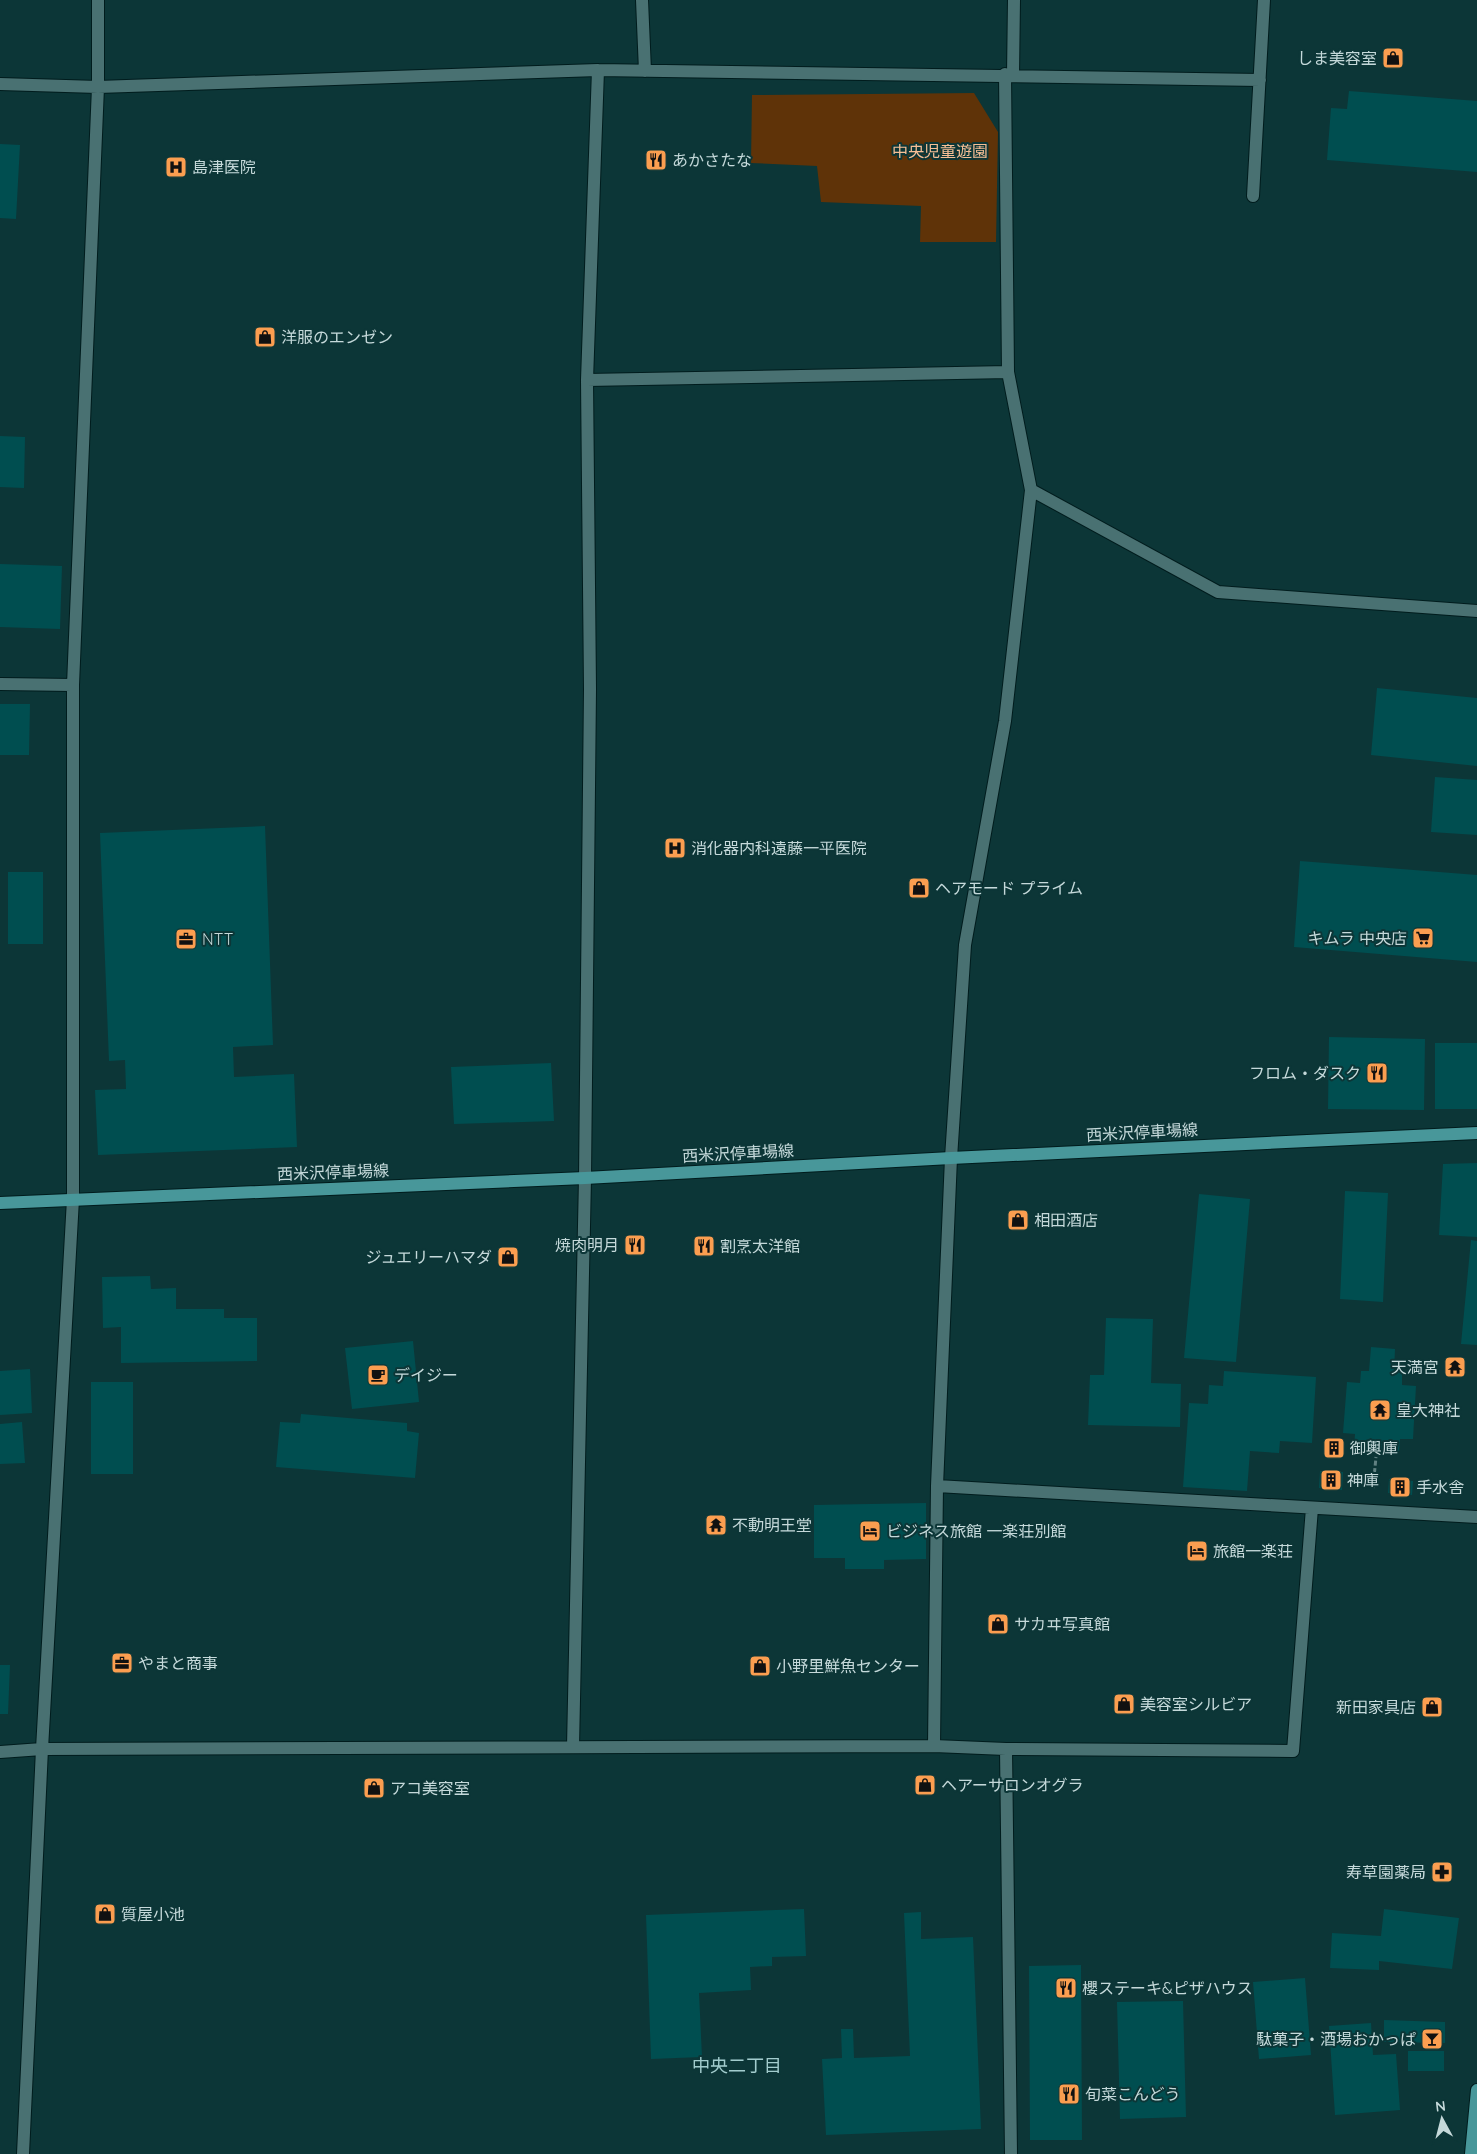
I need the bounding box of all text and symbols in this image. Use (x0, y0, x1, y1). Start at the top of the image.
shop icon: しま美容室 (1381, 46, 1405, 70)
place label: しま美容室 (1297, 48, 1377, 68)
park label: 中央児童遊園 (892, 141, 988, 161)
restaurant icon: あかさたな (644, 148, 668, 172)
place label: あかさたな (672, 150, 752, 170)
hospital icon: 島津医院 (164, 155, 188, 179)
place label: 島津医院 (192, 157, 256, 177)
shop icon: 洋服のエンゼン (253, 325, 277, 349)
place label: 洋服のエンゼン (281, 327, 393, 347)
hospital icon: 消化器内科遠藤一平医院 (663, 836, 687, 860)
place label: 消化器内科遠藤一平医院 (691, 838, 867, 858)
shop icon: ヘアモード プライム (907, 876, 931, 900)
place label: ヘアモード プライム (935, 878, 1083, 898)
supermarket icon: キムラ 中央店 (1411, 926, 1435, 950)
office icon: NTT (174, 927, 198, 951)
place label: キムラ 中央店 (1307, 928, 1407, 948)
place label: NTT (202, 929, 234, 949)
restaurant icon: フロム・ダスク (1365, 1061, 1389, 1085)
place label: フロム・ダスク (1249, 1063, 1361, 1083)
street label: 西米沢停車場線 (1086, 1119, 1198, 1145)
street label: 西米沢停車場線 (682, 1140, 794, 1166)
street label: 西米沢停車場線 (277, 1160, 389, 1184)
shop icon: 相田酒店 (1006, 1208, 1030, 1232)
place label: 相田酒店 (1034, 1210, 1098, 1230)
restaurant icon: 焼肉明月 (623, 1233, 647, 1257)
restaurant icon: 割烹太洋館 (692, 1234, 716, 1258)
place label: 焼肉明月 (555, 1235, 619, 1255)
place label: 割烹太洋館 (720, 1236, 800, 1256)
shop icon: ジュエリーハマダ (496, 1245, 520, 1269)
place label: ジュエリーハマダ (365, 1247, 492, 1267)
temple icon: 天満宮 (1443, 1355, 1467, 1379)
place label: 天満宮 (1391, 1357, 1439, 1377)
cafe icon: デイジー (366, 1363, 390, 1387)
place label: デイジー (394, 1365, 458, 1385)
temple icon: 皇大神社 (1368, 1398, 1392, 1422)
place label: 皇大神社 (1396, 1400, 1460, 1420)
building icon: 御輿庫 (1322, 1436, 1346, 1460)
place label: 御輿庫 (1350, 1438, 1398, 1458)
building icon: 神庫 (1319, 1468, 1343, 1492)
place label: 神庫 (1347, 1470, 1379, 1490)
building icon: 手水舎 (1388, 1475, 1412, 1499)
place label: 手水舎 (1416, 1477, 1464, 1497)
temple icon: 不動明王堂 (704, 1513, 728, 1537)
place label: 不動明王堂 (732, 1515, 812, 1535)
hotel icon: ビジネス旅館 一楽荘別館 (858, 1519, 882, 1543)
place label: ビジネス旅館 一楽荘別館 (886, 1521, 1066, 1541)
hotel icon: 旅館一楽荘 (1185, 1539, 1209, 1563)
place label: 旅館一楽荘 (1213, 1541, 1293, 1561)
shop icon: サカヰ写真館 (986, 1612, 1010, 1636)
place label: サカヰ写真館 (1014, 1614, 1110, 1634)
office icon: やまと商事 (110, 1651, 134, 1675)
place label: やまと商事 (138, 1653, 218, 1673)
shop icon: 小野里鮮魚センター (748, 1654, 772, 1678)
place label: 小野里鮮魚センター (776, 1656, 920, 1676)
shop icon: 美容室シルビア (1112, 1692, 1136, 1716)
place label: 美容室シルビア (1140, 1694, 1252, 1714)
shop icon: 新田家具店 (1420, 1695, 1444, 1719)
place label: 新田家具店 (1336, 1697, 1416, 1717)
shop icon: ヘアーサロンオグラ (913, 1773, 937, 1797)
place label: ヘアーサロンオグラ (941, 1775, 1083, 1795)
shop icon: アコ美容室 (362, 1776, 386, 1800)
place label: アコ美容室 (390, 1778, 470, 1798)
pharmacy icon: 寿草園薬局 (1430, 1860, 1454, 1884)
place label: 寿草園薬局 (1346, 1862, 1426, 1882)
shop icon: 質屋小池 (93, 1902, 117, 1926)
place label: 質屋小池 (121, 1904, 185, 1924)
restaurant icon: 櫻ステーキ&ピザハウス (1054, 1976, 1078, 2000)
place label: 櫻ステーキ&ピザハウス (1082, 1978, 1253, 1998)
bar icon: 駄菓子・酒場おかっぱ (1420, 2027, 1444, 2051)
place label: 駄菓子・酒場おかっぱ (1256, 2029, 1416, 2049)
district label: 中央二丁目 (692, 2054, 782, 2077)
restaurant icon: 旬菜こんどう (1057, 2082, 1081, 2106)
place label: 旬菜こんどう (1085, 2084, 1181, 2104)
north arrow (1417, 2094, 1467, 2144)
text: N (1434, 2097, 1447, 2116)

